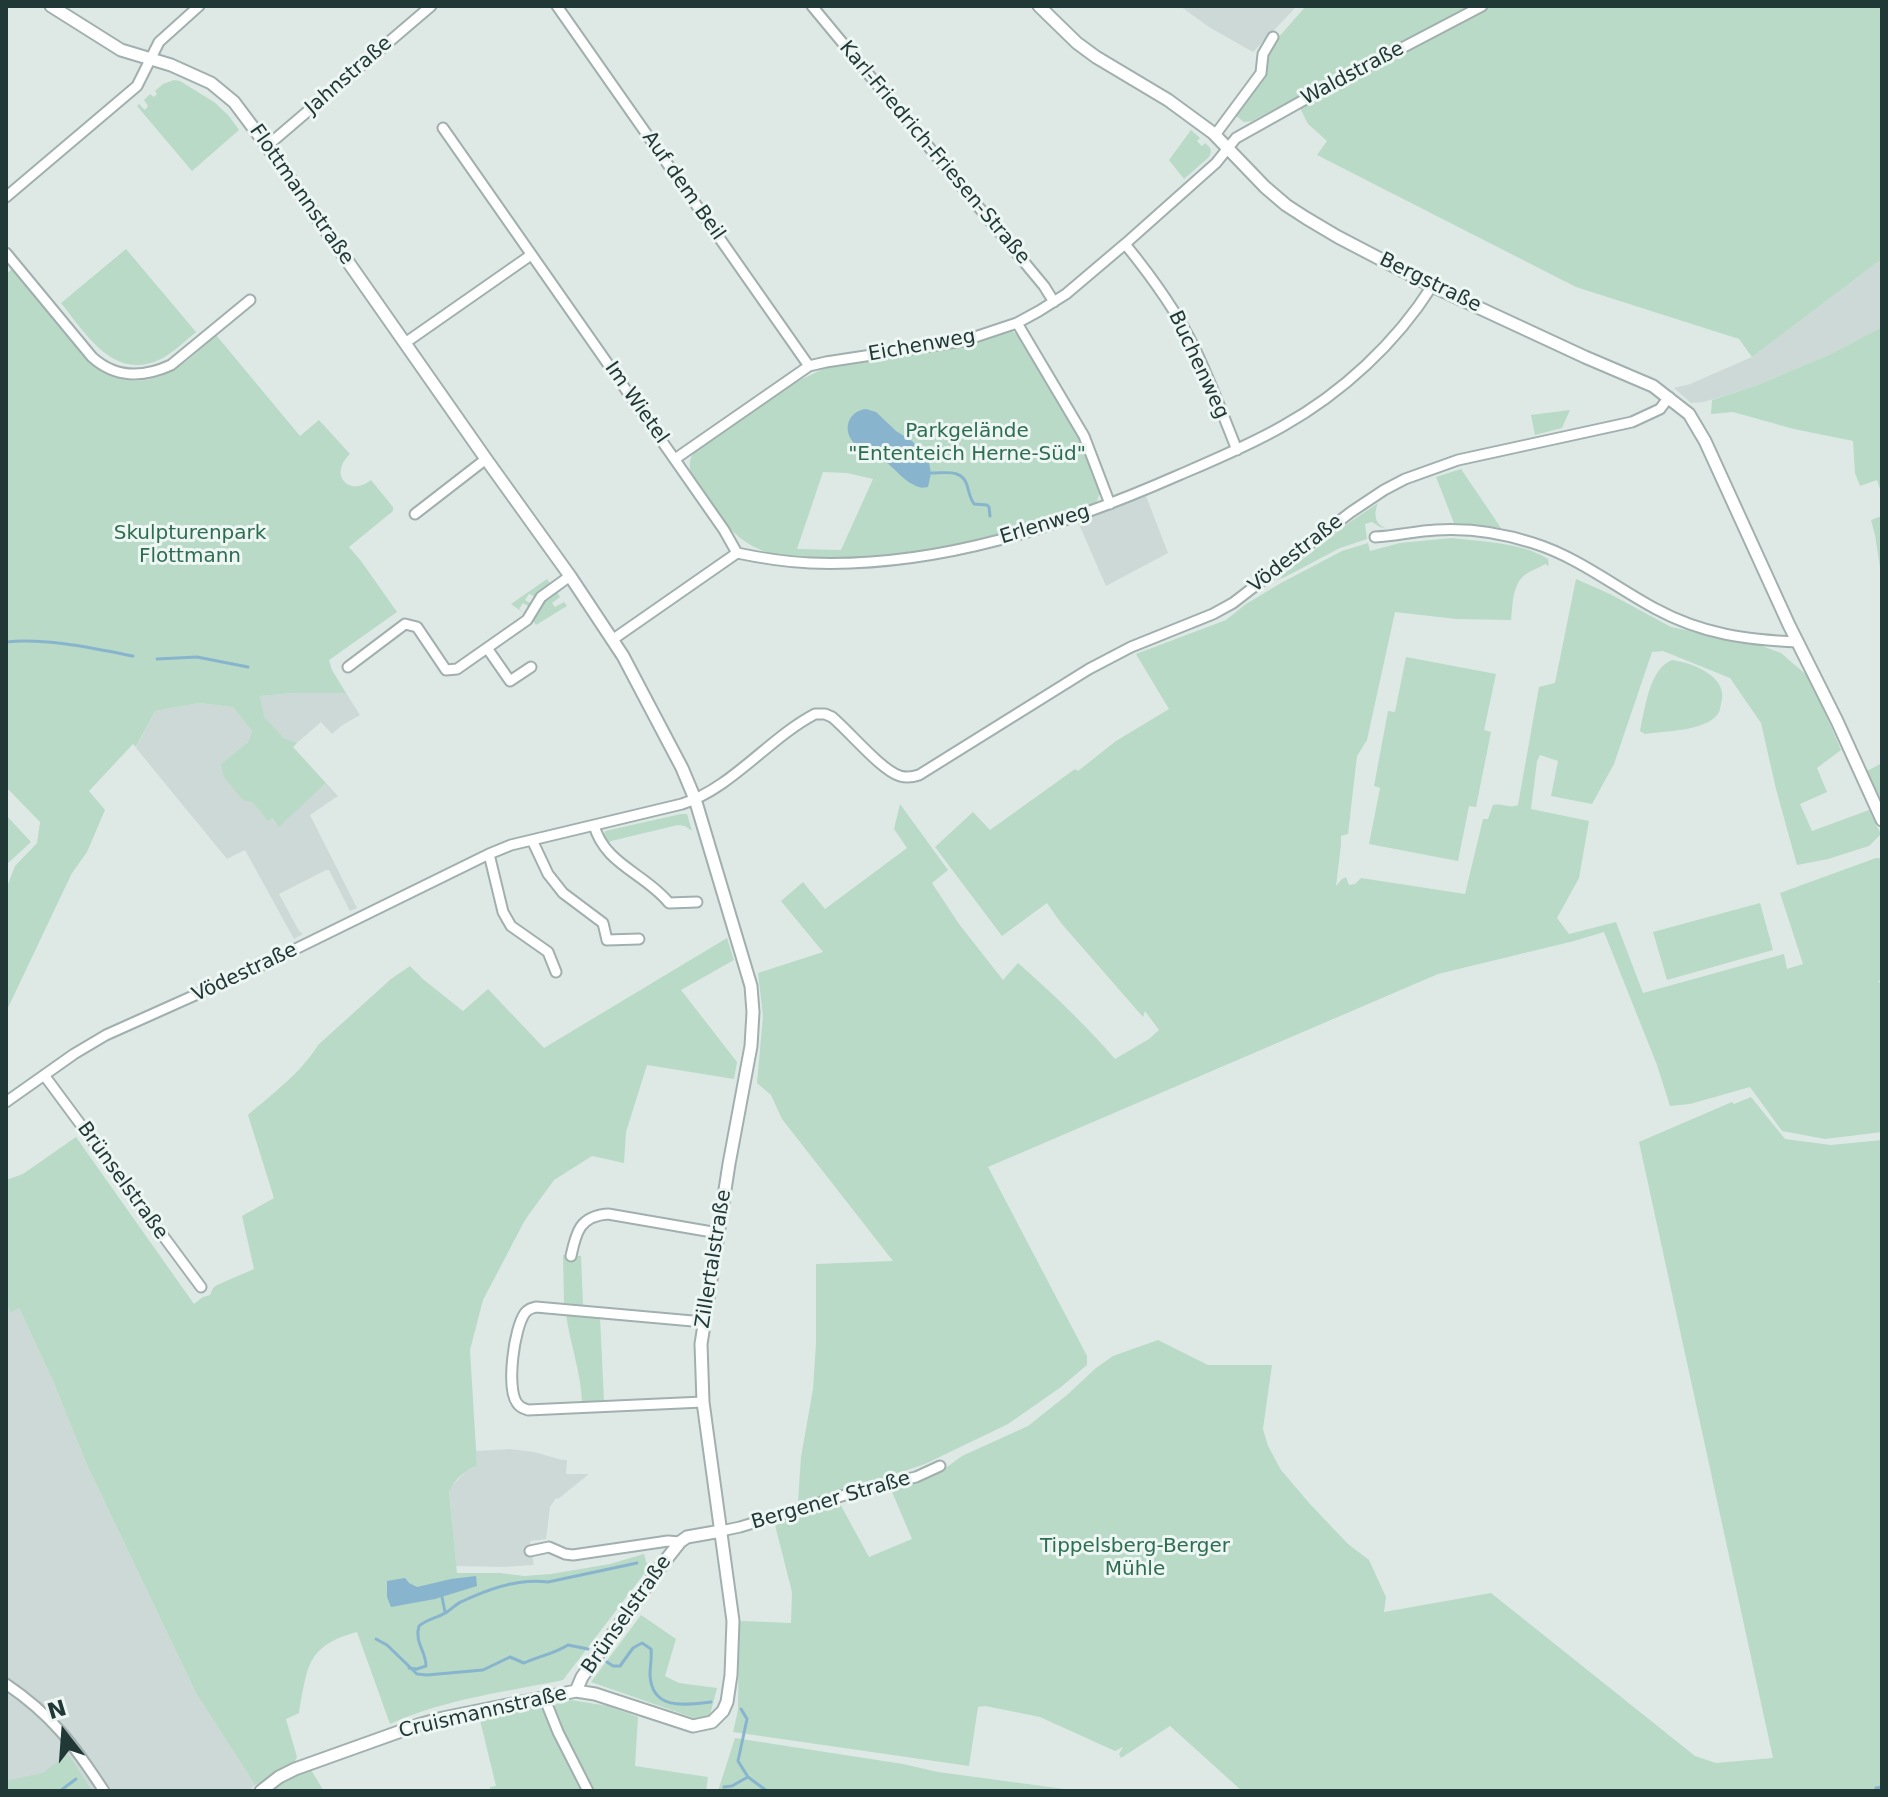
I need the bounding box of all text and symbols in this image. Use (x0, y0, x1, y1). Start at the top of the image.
street label: Jahnstraße (301, 32, 397, 120)
street label: Karl-Friedrich-Friesen-Straße (833, 36, 1035, 270)
street label: Waldstraße (1298, 37, 1408, 111)
street label: Flottmannstraße (244, 120, 358, 270)
street label: Auf dem Beil (637, 127, 729, 245)
street label: Bergstraße (1375, 248, 1485, 318)
street label: Buchenweg (1163, 307, 1233, 423)
street label: Eichenweg (867, 325, 977, 367)
street label: Im Wietel (599, 357, 673, 449)
park label: Parkgelände "Ententeich Herne-Süd" (848, 420, 1086, 467)
street label: Erlenweg (997, 500, 1093, 550)
street label: Vödestraße (1244, 510, 1348, 598)
park label: Skulpturenpark Flottmann (114, 522, 266, 569)
street label: Vödestraße (189, 938, 301, 1008)
street label: Brünselstraße (71, 1118, 173, 1244)
street label: Zillertalstraße (691, 1188, 737, 1330)
street label: Bergener Straße (749, 1467, 913, 1535)
park label: Tippelsberg-Berger Mühle (1040, 1535, 1230, 1582)
street label: Brünselstraße (577, 1551, 677, 1679)
street label: Cruismannstraße (397, 1682, 569, 1744)
north arrow (24, 1693, 104, 1773)
text: N (44, 1695, 69, 1724)

